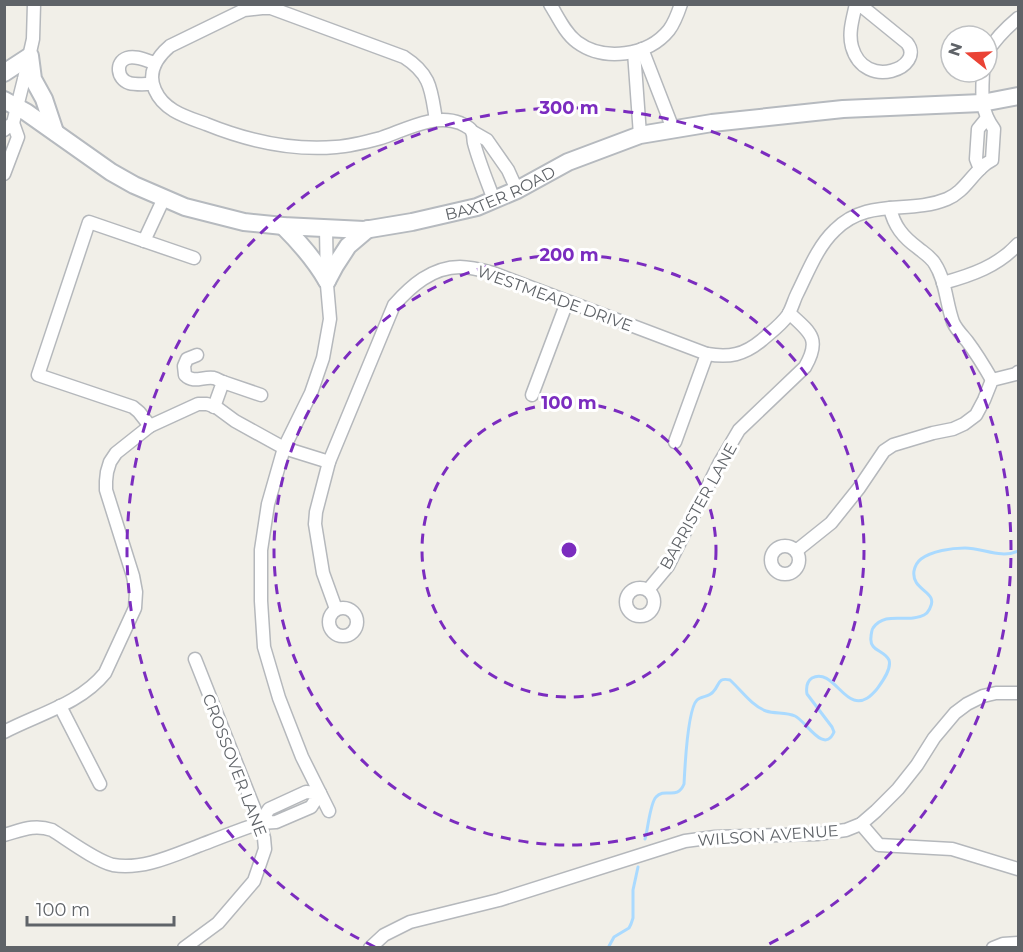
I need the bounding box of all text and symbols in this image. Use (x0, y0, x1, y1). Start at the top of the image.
north arrow (939, 24, 999, 84)
text: N (944, 40, 966, 59)
text: 300 m (538, 97, 599, 119)
street label: BAXTER ROAD (443, 162, 559, 224)
text: 200 m (539, 244, 599, 266)
street label: WESTMEADE DRIVE (475, 262, 635, 335)
text: 100 m (541, 392, 597, 414)
street label: BARRISTER LANE (656, 440, 741, 573)
centre of rings (559, 540, 579, 560)
street label: CROSSOVER LANE (199, 691, 270, 839)
street label: WILSON AVENUE (697, 821, 839, 850)
scale bar (27, 889, 174, 927)
text: 100 m (36, 899, 90, 921)

